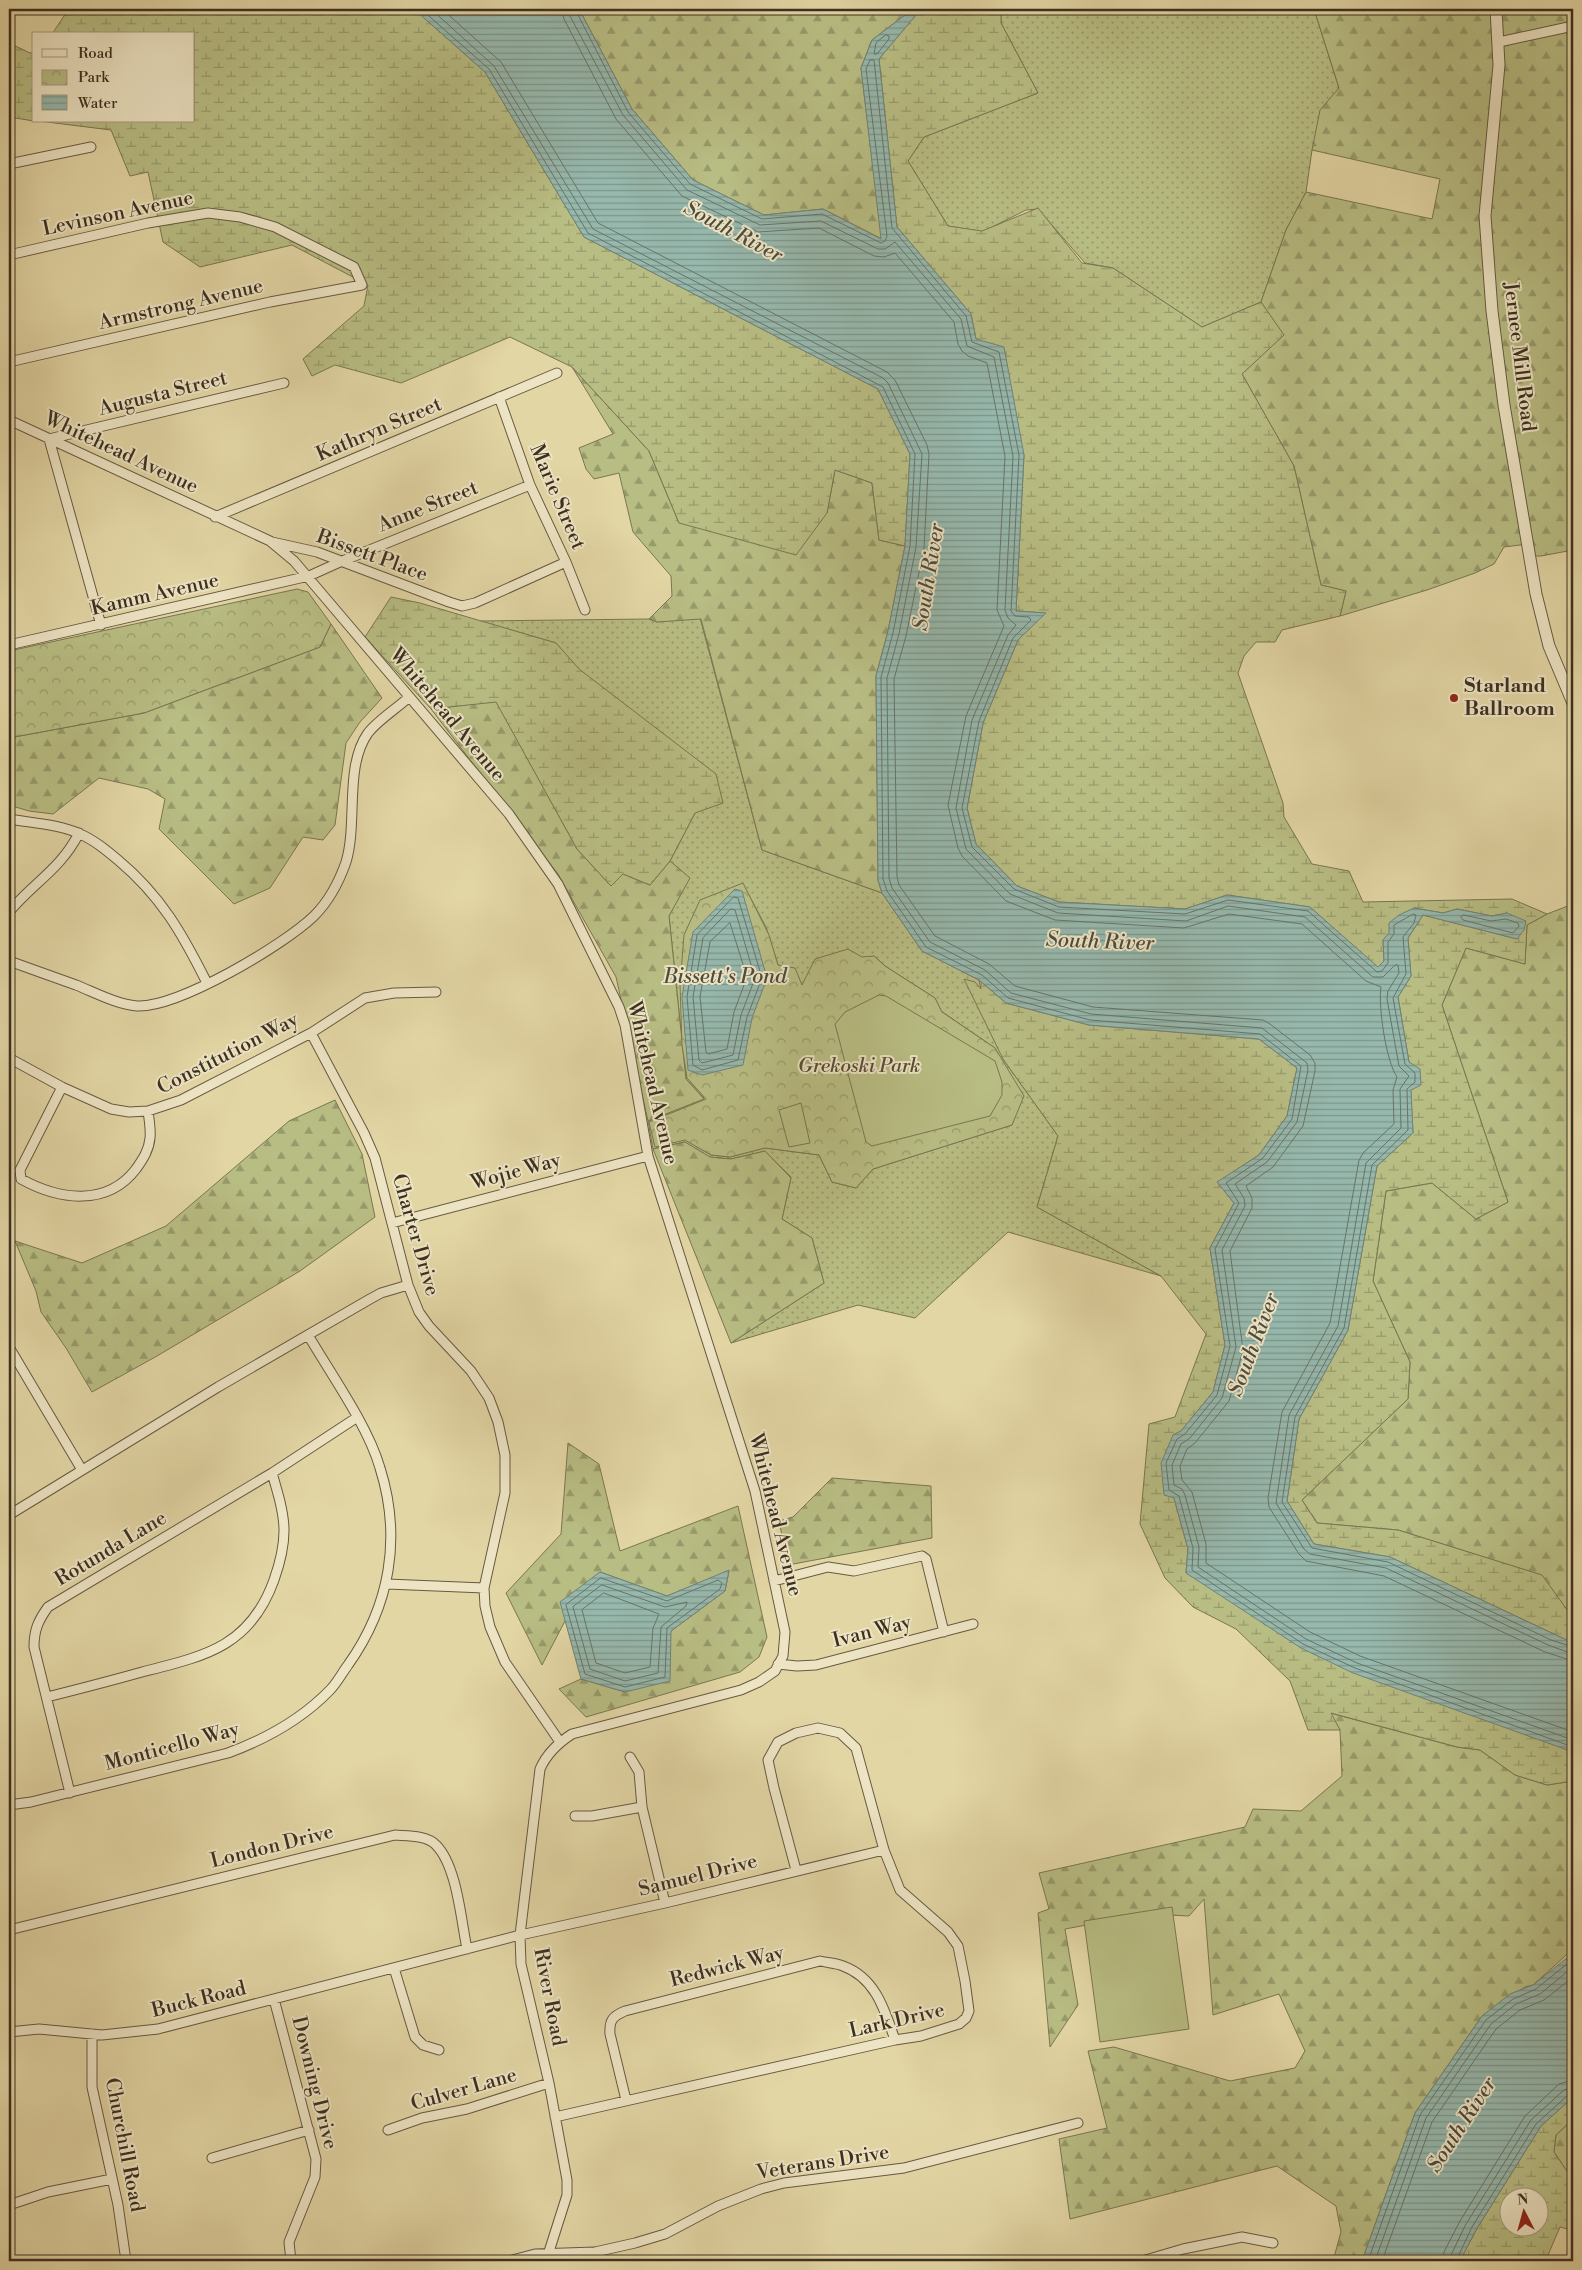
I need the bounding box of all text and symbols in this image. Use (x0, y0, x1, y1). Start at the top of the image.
legend (32, 32, 195, 122)
text: Road (78, 44, 113, 63)
text: Park (78, 68, 110, 87)
text: Water (77, 94, 118, 113)
street label: Levinson Avenue (40, 186, 196, 242)
water label: South River (679, 195, 788, 269)
street label: Armstrong Avenue (95, 274, 266, 336)
street label: Jernee Mill Road (1497, 280, 1541, 434)
street label: Augusta Street (95, 366, 230, 422)
street label: Kathryn Street (312, 392, 446, 468)
street label: Whitehead Avenue (39, 406, 202, 500)
street label: Marie Street (524, 441, 590, 553)
street label: Anne Street (373, 476, 482, 539)
water label: South River (908, 520, 950, 633)
street label: Bissett Place (312, 524, 431, 588)
street label: Kamm Avenue (89, 568, 221, 622)
street label: Whitehead Avenue (383, 642, 510, 787)
place label: Starland Ballroom (1464, 674, 1555, 722)
marker: Starland Ballroom (1448, 692, 1460, 704)
water label: South River (1045, 927, 1156, 957)
water label: Bissett's Pond (662, 964, 788, 990)
street label: Whitehead Avenue (621, 998, 683, 1167)
street label: Constitution Way (153, 1007, 303, 1100)
park label: Grekoski Park (798, 1054, 920, 1079)
street label: Wojie Way (467, 1148, 564, 1196)
street label: Charter Drive (386, 1171, 444, 1299)
water label: South River (1222, 1289, 1286, 1400)
street label: Whitehead Avenue (742, 1430, 807, 1599)
street label: Rotunda Lane (51, 1506, 171, 1592)
street label: Ivan Way (830, 1610, 914, 1654)
street label: Monticello Way (102, 1717, 242, 1777)
street label: London Drive (208, 1820, 336, 1874)
street label: Samuel Drive (636, 1849, 760, 1903)
street label: Redwick Way (667, 1941, 787, 1993)
street label: River Road (527, 1946, 571, 2049)
street label: Buck Road (148, 1976, 249, 2024)
street label: Lark Drive (847, 1998, 947, 2044)
street label: Downing Drive (285, 2014, 343, 2152)
street label: Culver Lane (408, 2063, 520, 2117)
water label: South River (1422, 2072, 1503, 2178)
street label: Churchill Road (99, 2076, 149, 2215)
street label: Veterans Drive (754, 2140, 891, 2186)
north arrow (1500, 2188, 1550, 2238)
text: N (1516, 2191, 1529, 2210)

